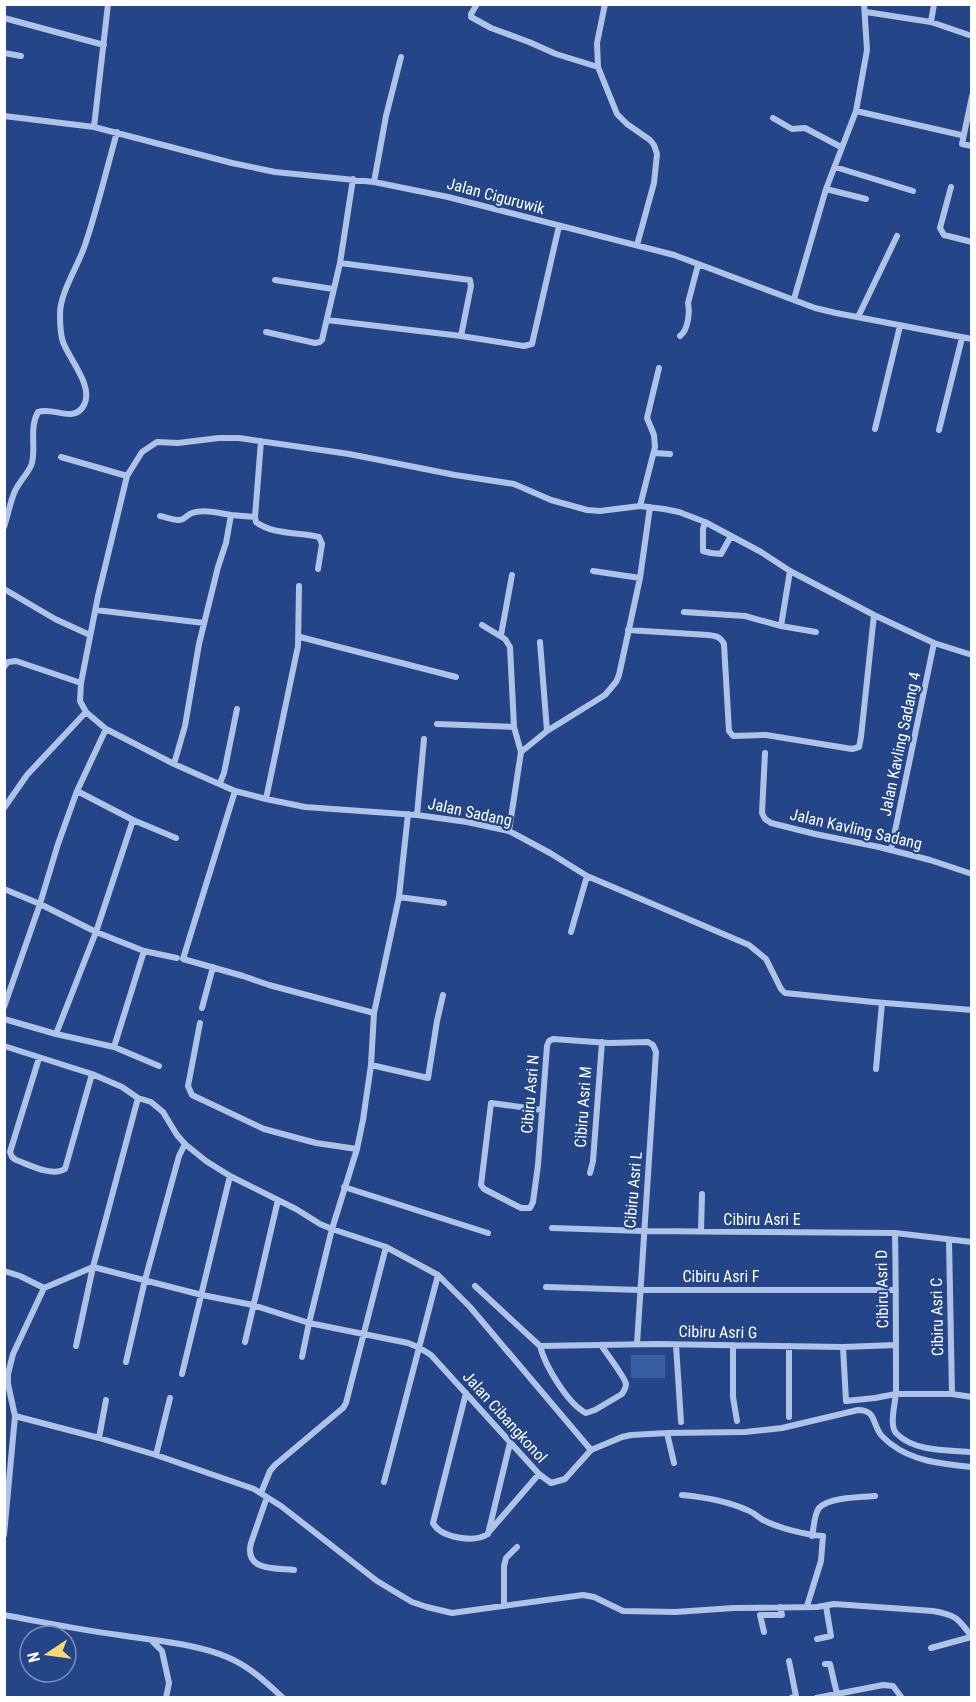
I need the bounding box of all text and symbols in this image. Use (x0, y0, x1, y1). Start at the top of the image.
street label: Jalan Ciguruwik (445, 174, 548, 218)
street label: Jalan Kavling Sadang 4 (875, 670, 925, 818)
street label: Jalan Sadang (426, 794, 514, 830)
street label: Jalan Kavling Sadang (788, 805, 924, 853)
street label: Cibiru Asri N (517, 1054, 543, 1134)
street label: Cibiru Asri M (571, 1066, 595, 1148)
street label: Cibiru Asri L (620, 1150, 646, 1229)
street label: Cibiru Asri E (723, 1210, 801, 1229)
street label: Cibiru Asri D (872, 1250, 892, 1328)
street label: Cibiru Asri F (682, 1267, 760, 1286)
street label: Cibiru Asri C (927, 1278, 947, 1356)
street label: Cibiru Asri G (678, 1322, 758, 1342)
street label: Jalan Cibangkonol (459, 1367, 551, 1467)
north arrow (18, 1624, 78, 1684)
text: N (24, 1650, 44, 1664)

